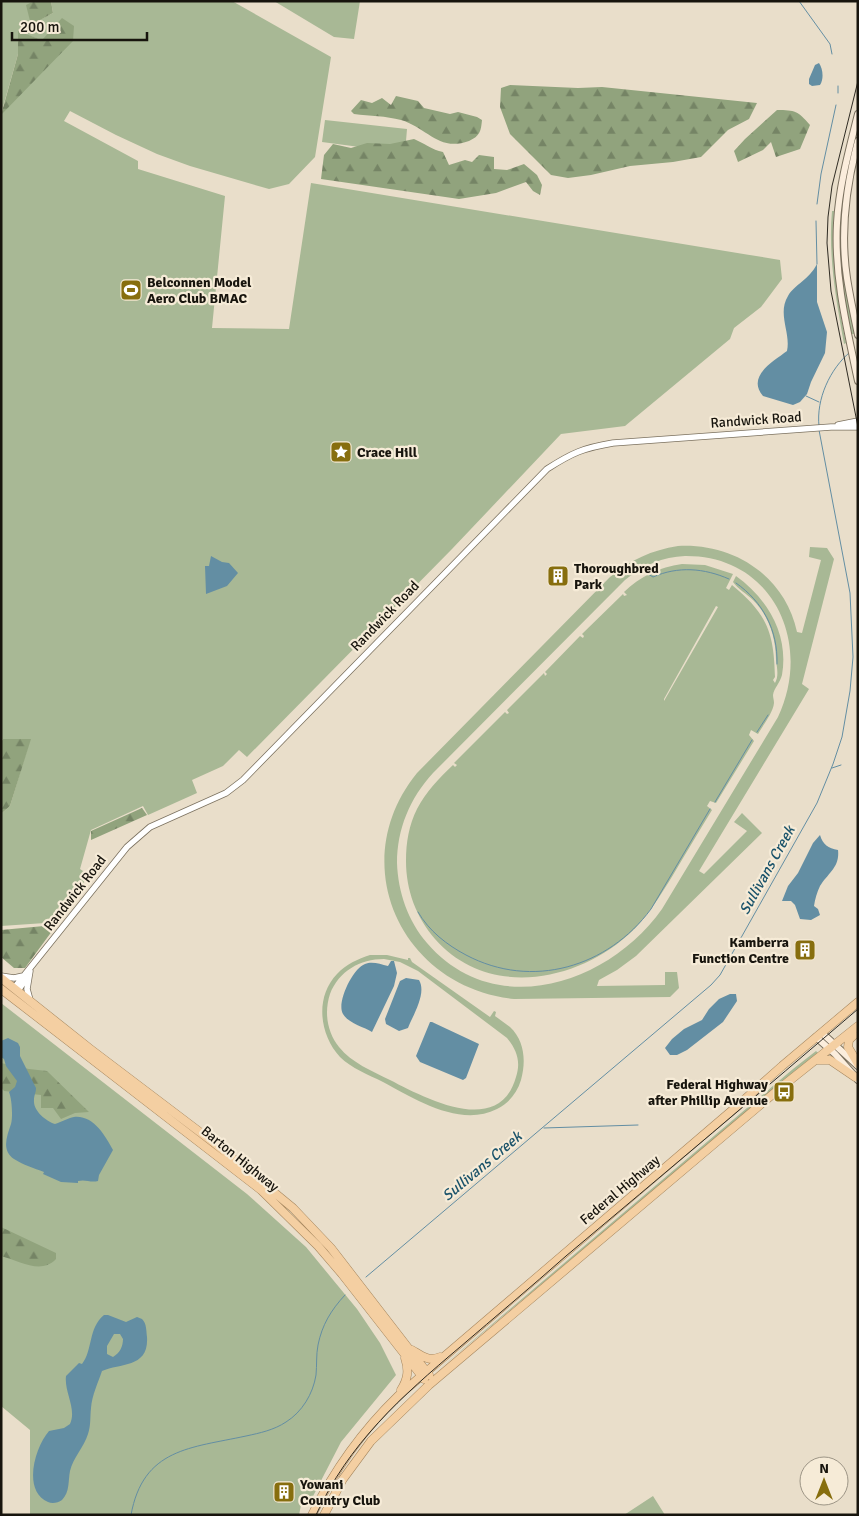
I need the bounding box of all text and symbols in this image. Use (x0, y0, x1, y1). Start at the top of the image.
scale bar (12, 10, 148, 42)
text: 200 m (20, 18, 60, 36)
place label: Belconnen Model Aero Club BMAC (147, 274, 252, 307)
sports icon: Belconnen Model Aero Club BMAC (119, 278, 143, 302)
street label: Randwick Road (710, 408, 802, 432)
place icon: Crace Hill (329, 440, 353, 464)
place label: Crace Hill (357, 444, 418, 461)
place label: Thoroughbred Park (574, 560, 659, 593)
building icon: Thoroughbred Park (546, 564, 570, 588)
street label: Randwick Road (347, 577, 423, 655)
water label: Sullivans Creek (735, 821, 799, 917)
street label: Randwick Road (40, 852, 110, 934)
place label: Kamberra Function Centre (692, 934, 789, 967)
building icon: Kamberra Function Centre (793, 938, 817, 962)
place label: Federal Highway after Phillip Avenue (648, 1076, 768, 1109)
bus stop icon: Federal Highway after Phillip Avenue (772, 1080, 796, 1104)
street label: Barton Highway (198, 1122, 283, 1196)
water label: Sullivans Creek (439, 1127, 527, 1205)
street label: Federal Highway (577, 1151, 664, 1228)
north arrow (799, 1456, 849, 1506)
text: N (819, 1460, 829, 1477)
place label: Yowani Country Club (299, 1476, 381, 1509)
building icon: Yowani Country Club (272, 1480, 296, 1504)

